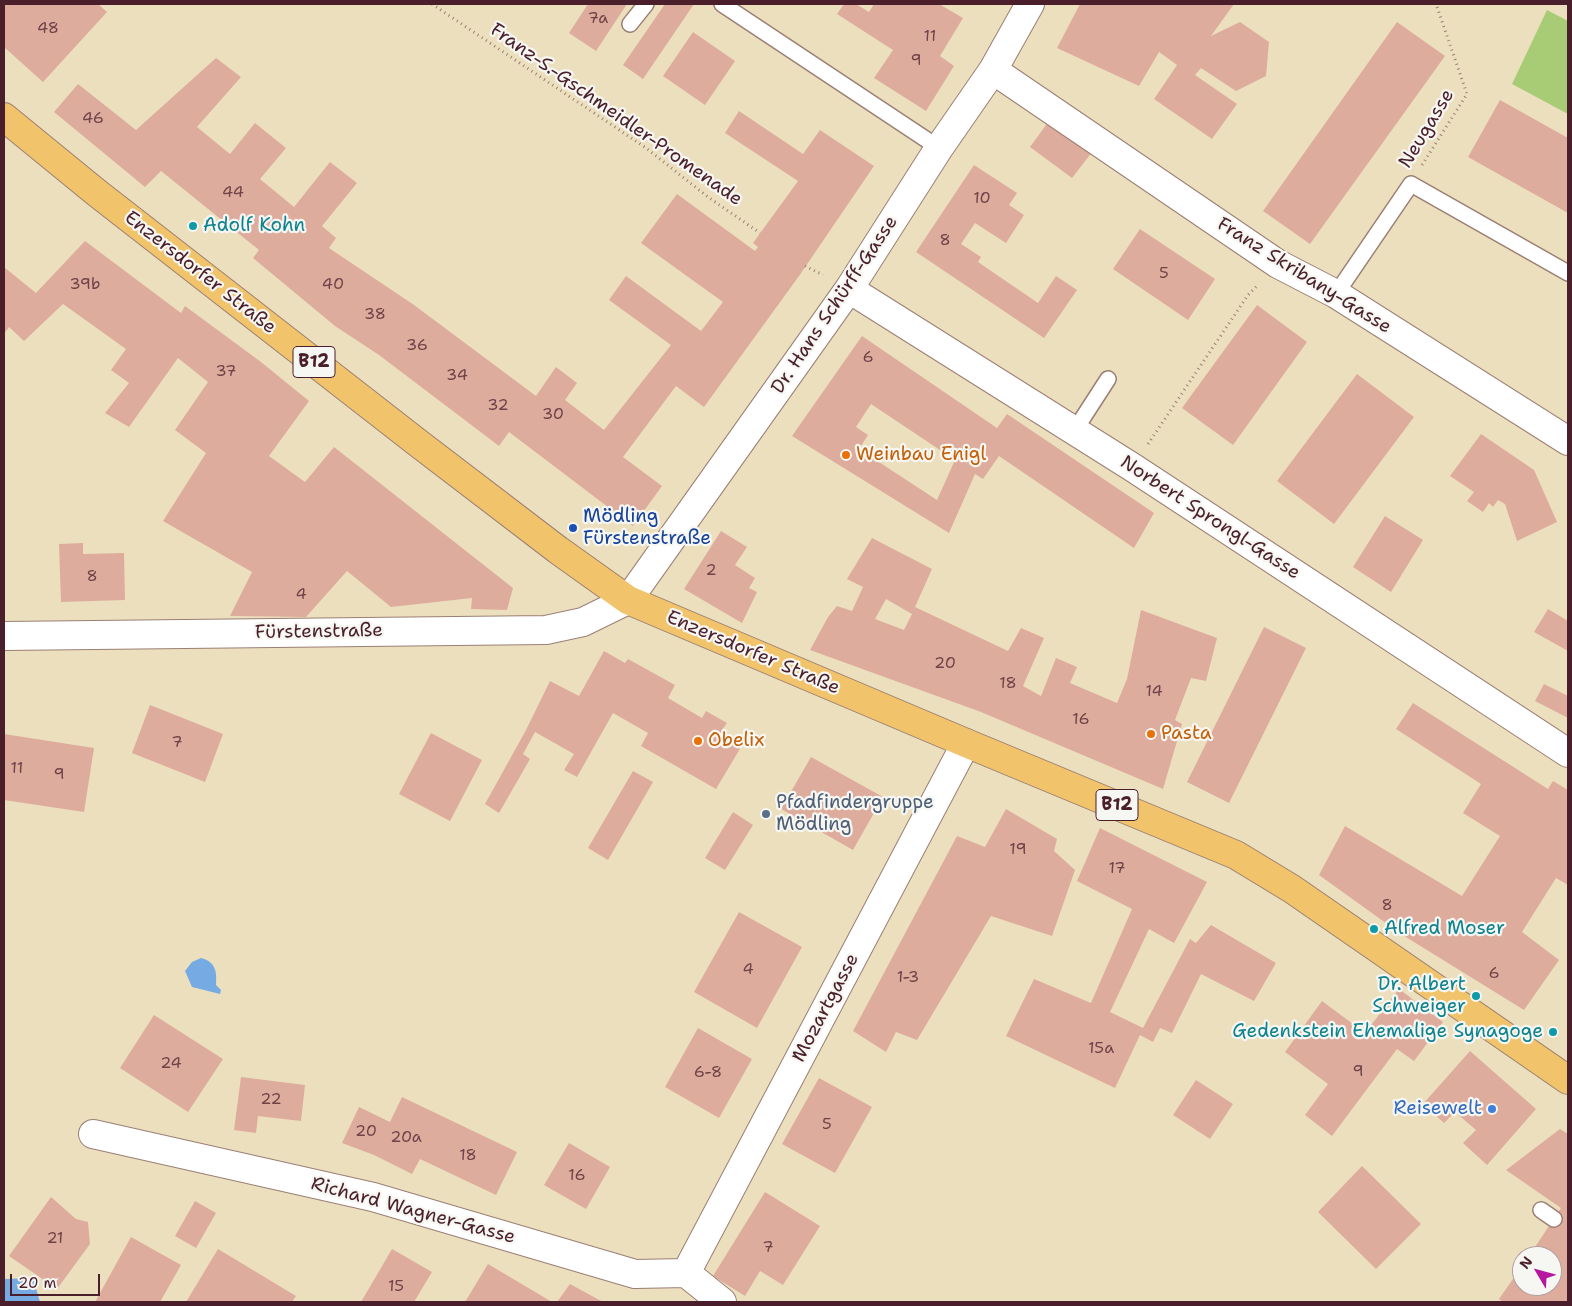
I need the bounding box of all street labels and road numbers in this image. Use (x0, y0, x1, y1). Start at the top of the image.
street label: Franz-S.-Gschmeidler-Promenade (486, 19, 746, 211)
street label: Neugasse (1395, 85, 1459, 173)
street label: Enzersdorfer Straße (120, 207, 280, 339)
street label: Dr. Hans Schürff-Gasse (767, 212, 903, 398)
street label: Franz Skribany-Gasse (1213, 213, 1395, 339)
road number: B12 (293, 347, 335, 378)
street label: Norbert Sprongl-Gasse (1116, 451, 1304, 585)
street label: Enzersdorfer Straße (663, 606, 843, 700)
street label: Fürstenstraße (255, 619, 383, 645)
road number: B12 (1096, 790, 1138, 820)
street label: Mozartgasse (788, 950, 864, 1066)
street label: Richard Wagner-Gasse (308, 1173, 518, 1249)

